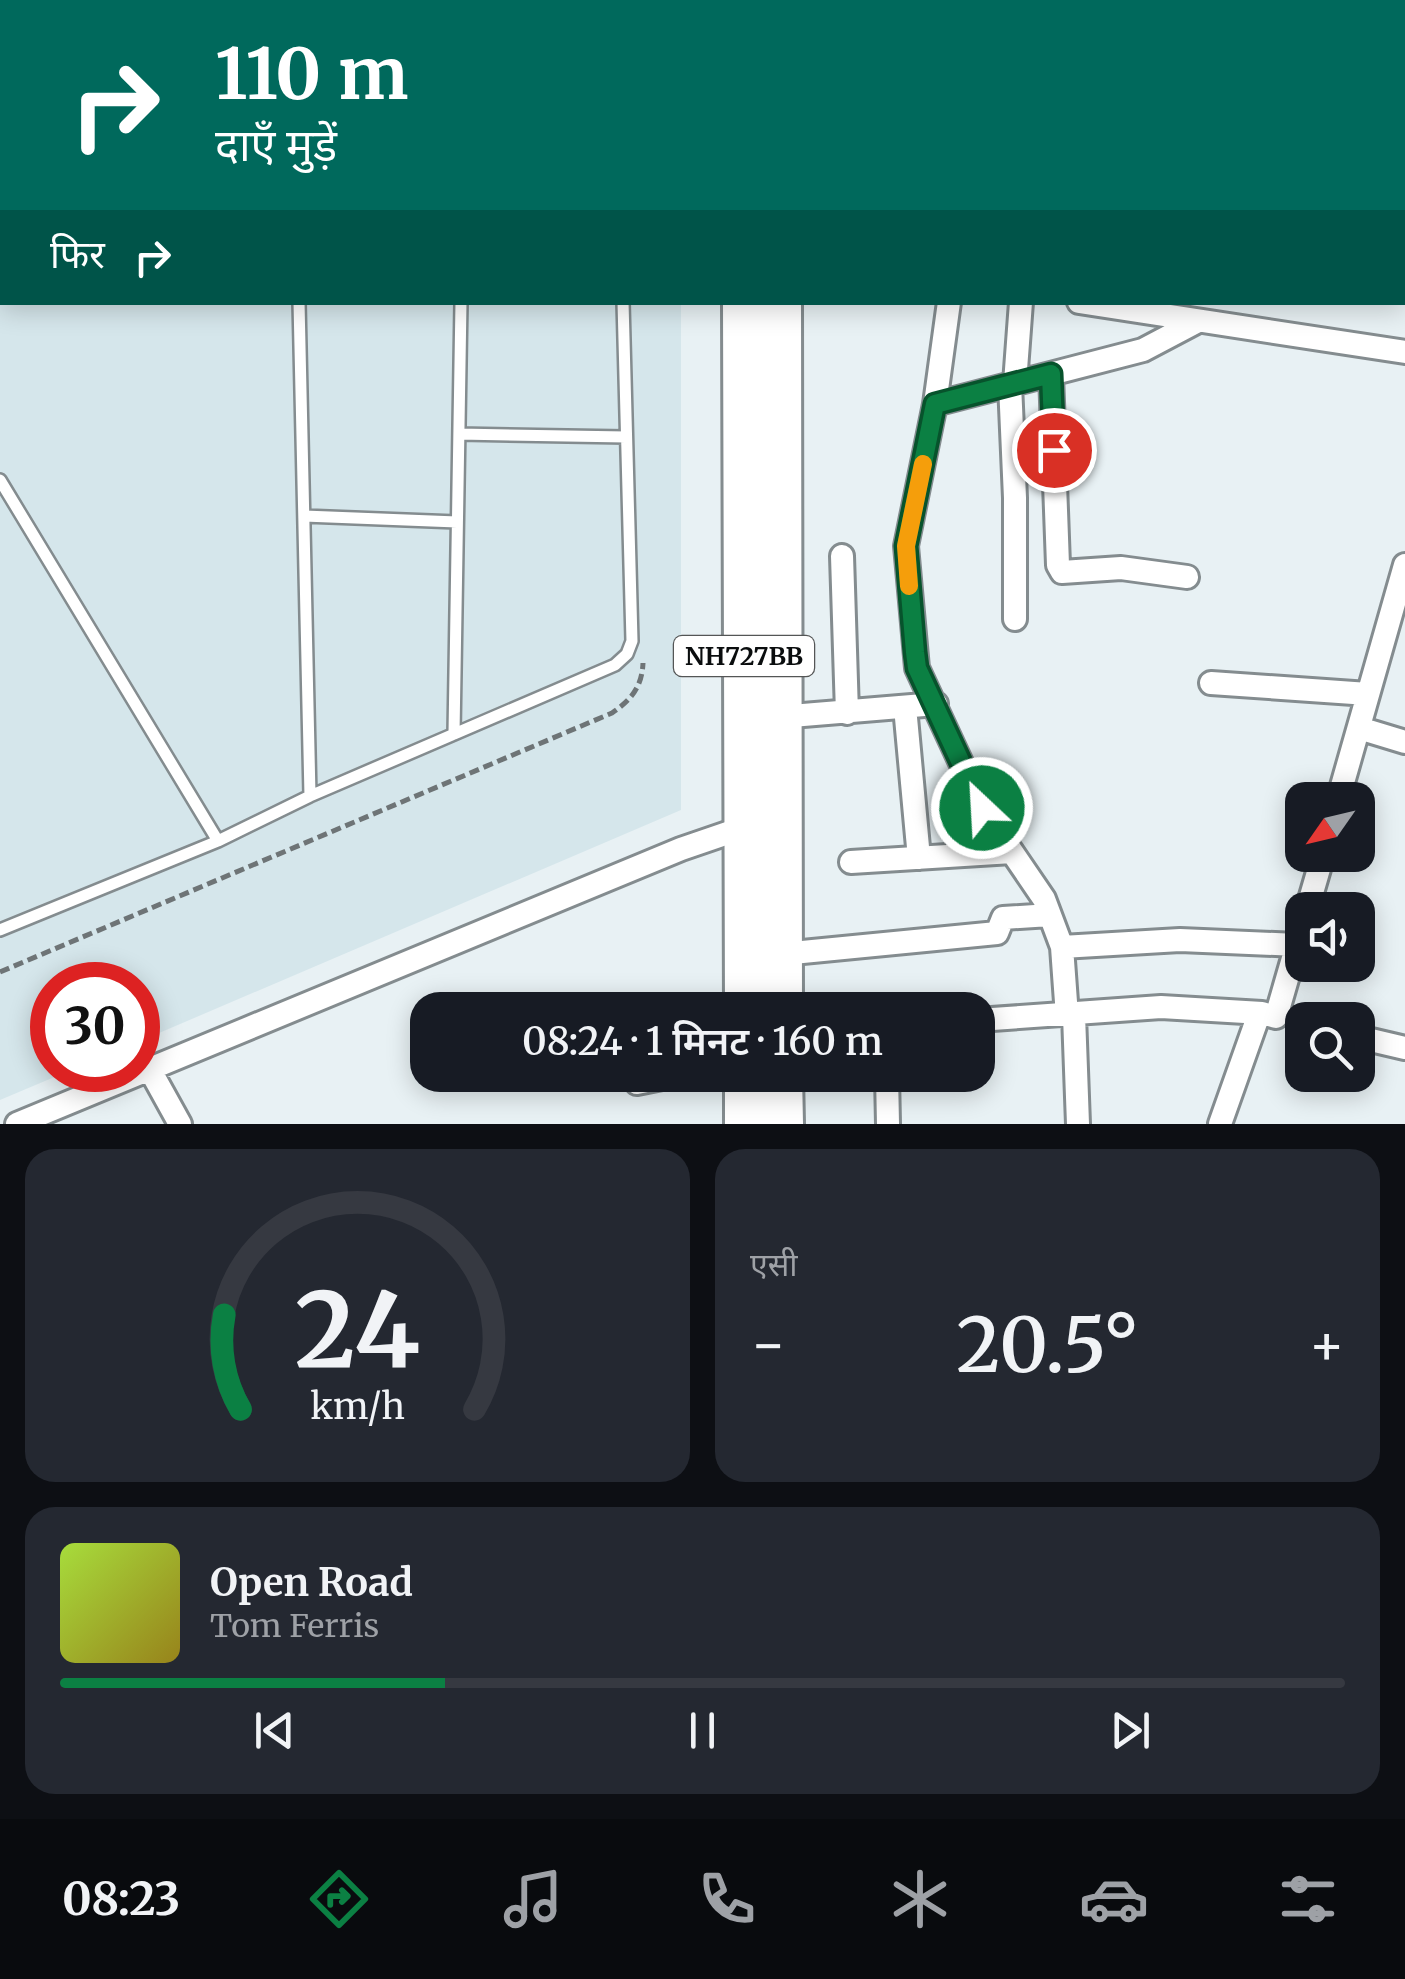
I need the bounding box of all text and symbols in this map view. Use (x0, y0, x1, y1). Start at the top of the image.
text: 110 m (215, 30, 408, 118)
icon: right (50, 40, 180, 170)
text: दाएँ मुड़ें (215, 117, 337, 173)
icon: right (125, 230, 180, 285)
text: फिर (50, 231, 105, 278)
pin (1012, 408, 1097, 493)
icon: arrive (1027, 423, 1082, 478)
road number: NH727BB (674, 636, 814, 676)
position arrow (930, 756, 1034, 860)
north arrow (1285, 782, 1375, 872)
map controls (1285, 782, 1375, 1092)
button: sound (1285, 892, 1375, 982)
speed limit sign: 30 (30, 962, 160, 1092)
button: search (1285, 1002, 1375, 1092)
text: 08:24 · 1 मिनट · 160 m (522, 1018, 883, 1065)
text: एसी (750, 1245, 798, 1285)
text: 24 (295, 1265, 420, 1395)
text: 20.5° (956, 1298, 1139, 1392)
text: − (750, 1310, 787, 1379)
text: + (1308, 1310, 1345, 1379)
text: km/h (310, 1384, 405, 1429)
text: Open Road (210, 1559, 413, 1606)
text: Tom Ferris (210, 1606, 379, 1646)
icon: previous (247, 1703, 302, 1758)
icon: pause (675, 1703, 730, 1758)
icon: next (1103, 1703, 1158, 1758)
icon: directions (304, 1864, 374, 1934)
icon: music (498, 1864, 568, 1934)
icon: phone (692, 1864, 762, 1934)
icon: climate (885, 1864, 955, 1934)
icon: car (1079, 1864, 1149, 1934)
icon: filters (1273, 1864, 1343, 1934)
text: 08:23 (62, 1871, 180, 1927)

